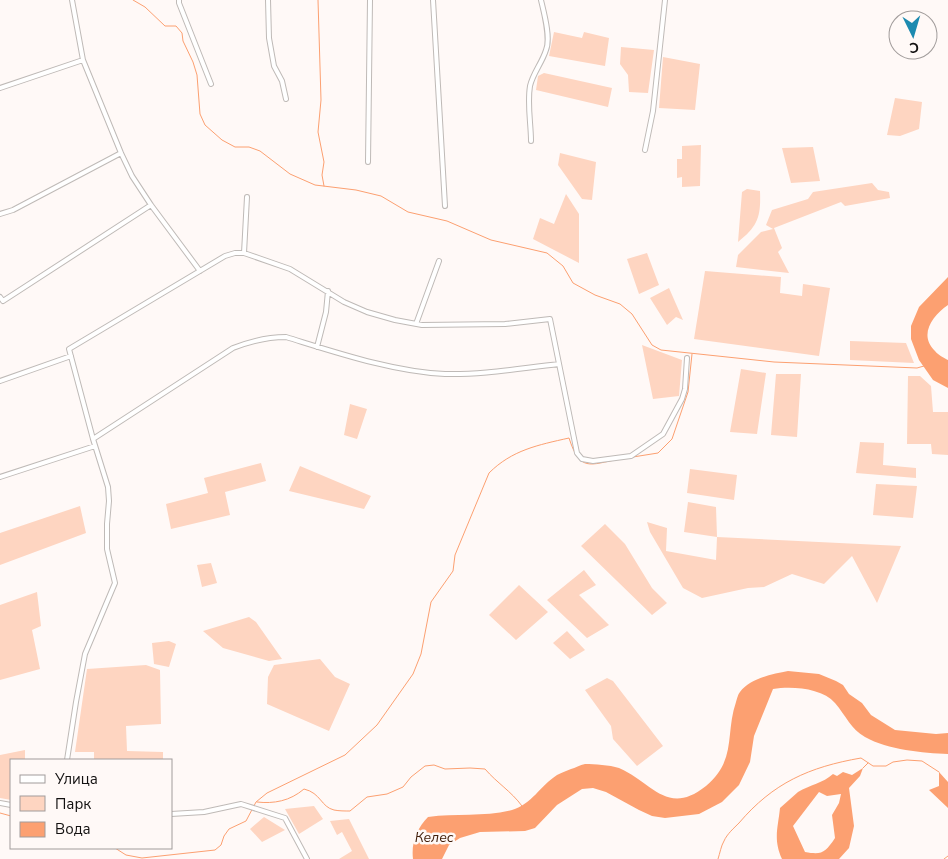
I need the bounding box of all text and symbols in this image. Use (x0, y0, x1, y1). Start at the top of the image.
north arrow (888, 10, 938, 60)
text: С (908, 38, 920, 57)
legend (10, 759, 172, 849)
text: Улица (54, 769, 98, 789)
text: Парк (55, 794, 91, 814)
text: Вода (55, 819, 91, 839)
water label: Келес (415, 828, 454, 847)

